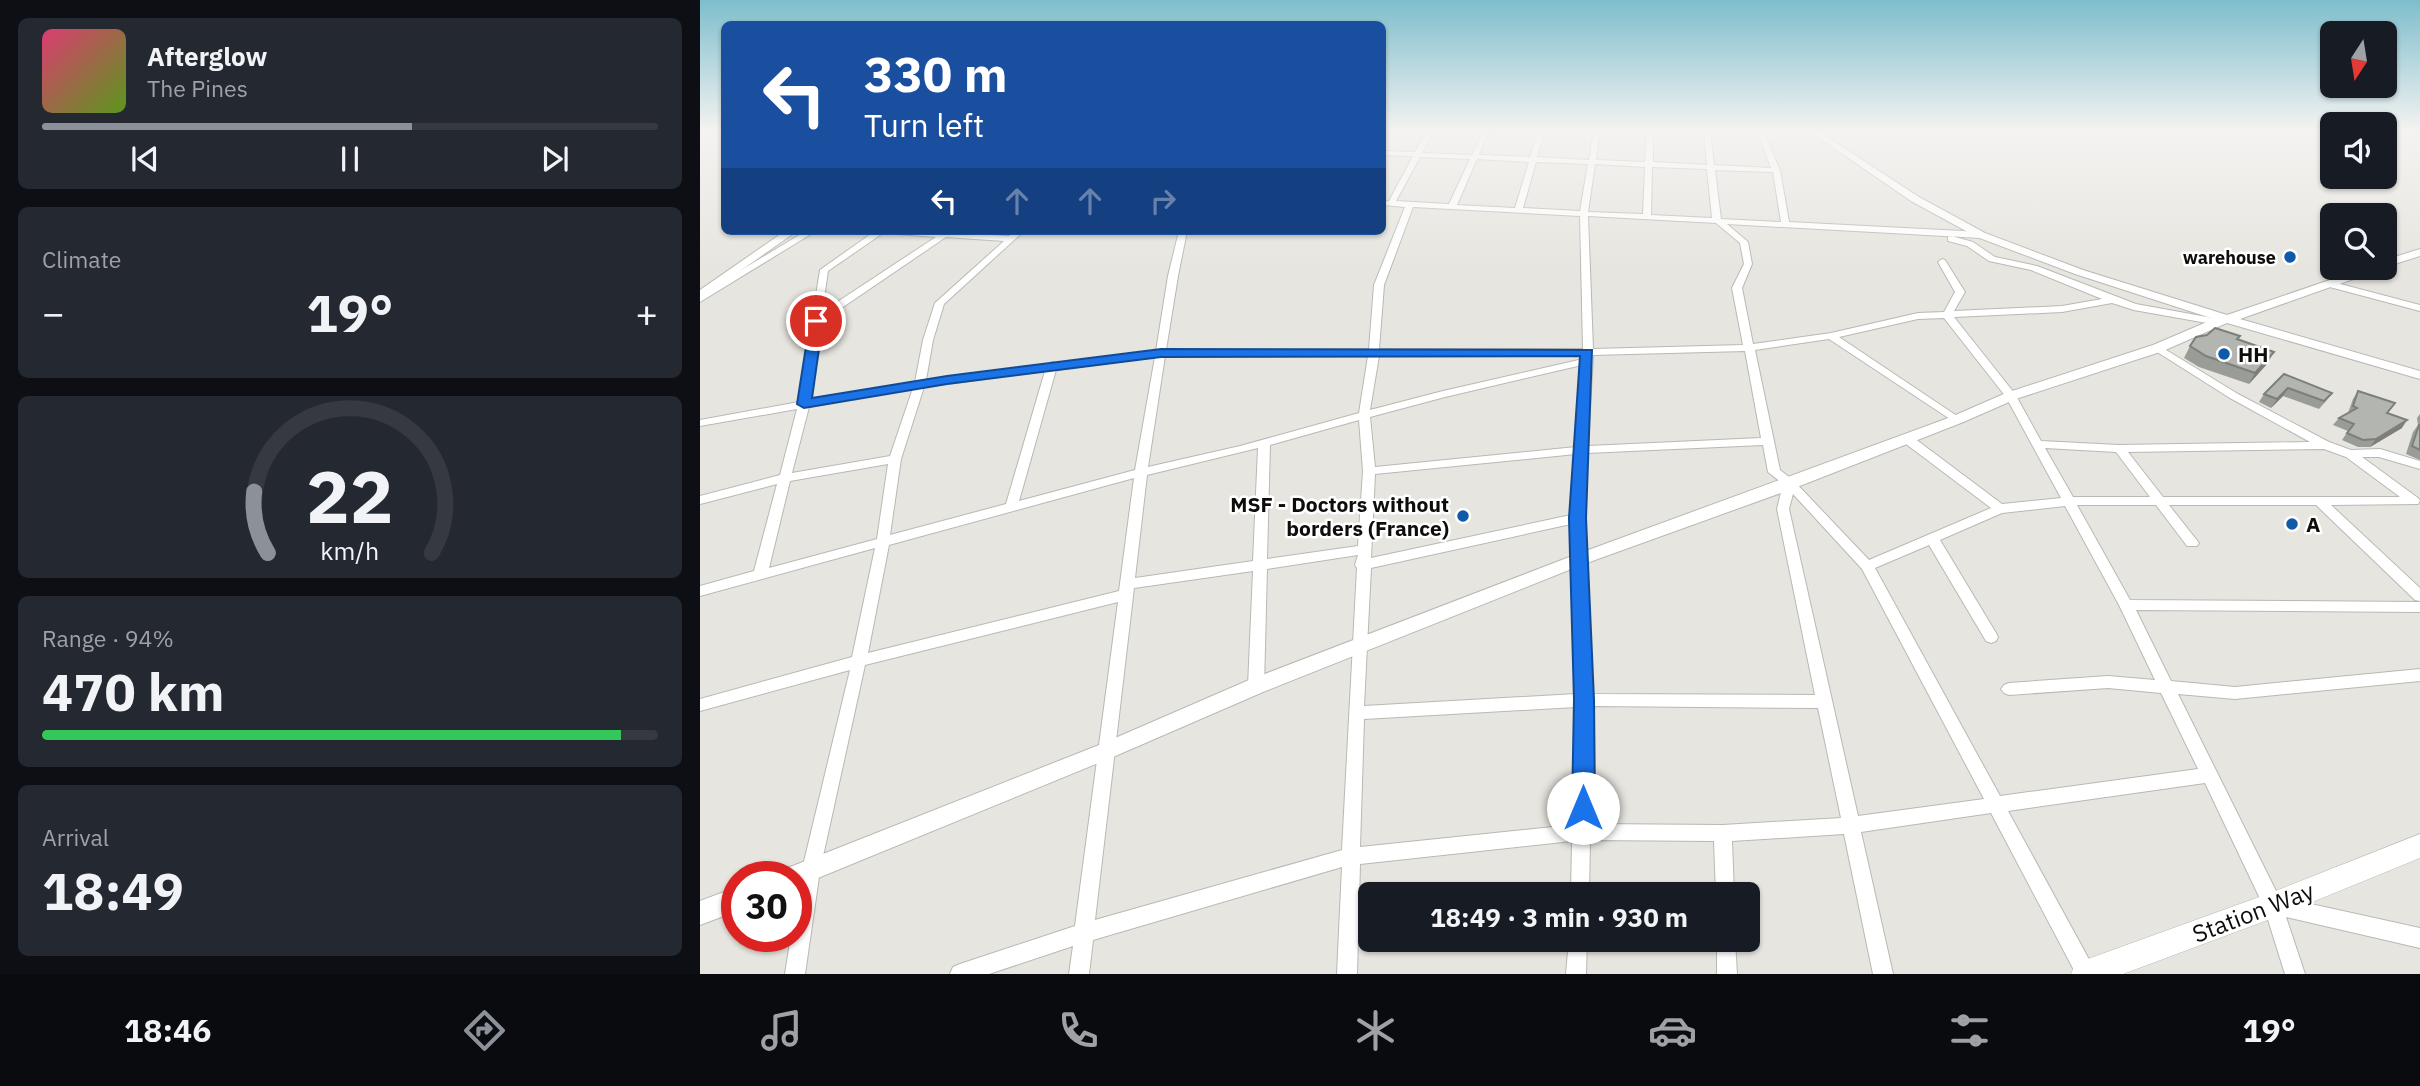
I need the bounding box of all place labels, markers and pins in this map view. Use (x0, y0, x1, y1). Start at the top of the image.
place label: warehouse (2183, 246, 2276, 269)
marker: warehouse (2282, 249, 2298, 265)
pin (786, 291, 846, 351)
place label: HH (2238, 340, 2268, 368)
marker: HH (2216, 346, 2232, 362)
place label: MSF - Doctors without borders (France) (1230, 490, 1449, 542)
marker: MSF - Doctors without borders (France) (1455, 508, 1471, 524)
place label: A (2306, 510, 2320, 538)
marker: A (2284, 516, 2300, 532)

